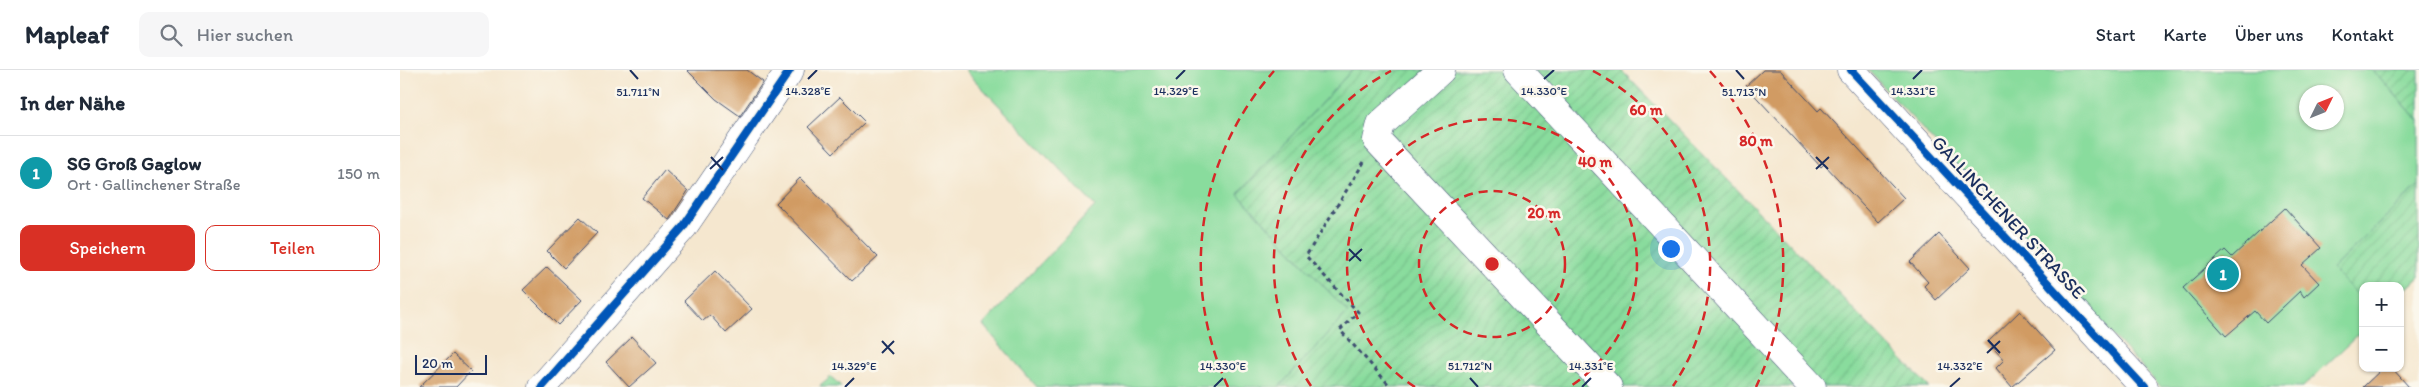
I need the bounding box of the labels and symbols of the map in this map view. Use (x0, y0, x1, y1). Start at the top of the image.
text: 14.328°E (785, 84, 831, 98)
text: 14.329°E (1153, 84, 1199, 98)
text: 14.330°E (1521, 84, 1568, 98)
text: 14.331°E (1891, 84, 1936, 98)
text: 51.711°N (616, 85, 660, 99)
text: 51.713°N (1722, 85, 1766, 99)
north arrow (2299, 85, 2344, 130)
text: 60 m (1629, 101, 1663, 119)
street label: GALLINCHENER STRASSE (1927, 131, 2090, 304)
text: 80 m (1739, 132, 1773, 150)
text: 40 m (1578, 153, 1613, 171)
text: 20 m (1527, 204, 1561, 222)
your location (1658, 236, 1684, 262)
centre of rings (1483, 255, 1501, 273)
pin: 1 (2207, 255, 2239, 293)
scale bar (415, 352, 488, 375)
text: 14.329°E (831, 359, 877, 373)
text: 14.330°E (1200, 359, 1247, 373)
text: 51.712°N (1448, 359, 1492, 373)
text: 14.331°E (1569, 359, 1614, 373)
text: 14.332°E (1937, 359, 1983, 373)

